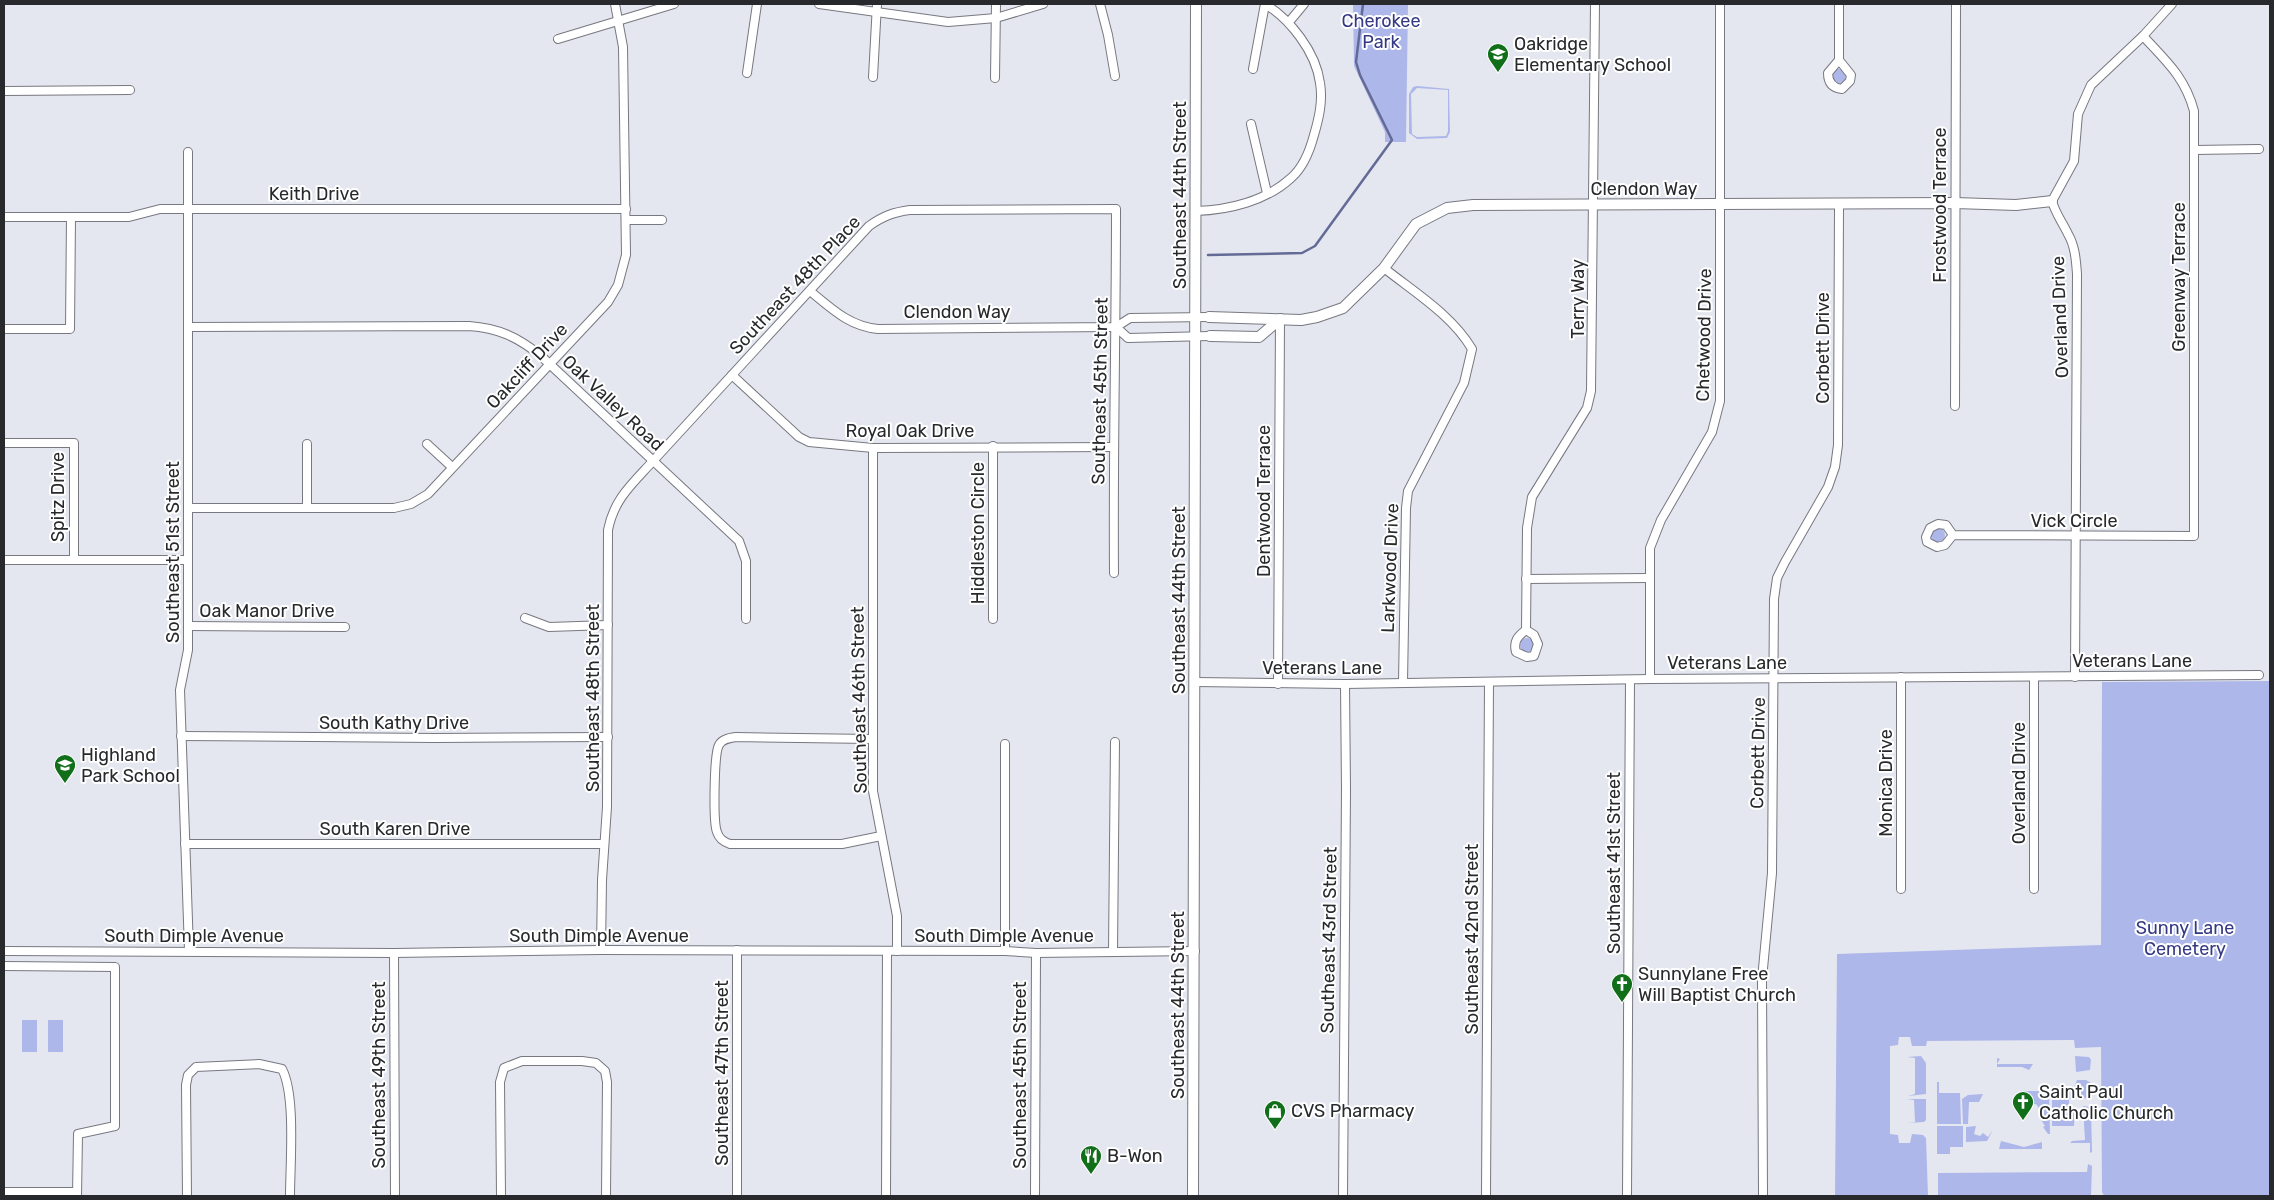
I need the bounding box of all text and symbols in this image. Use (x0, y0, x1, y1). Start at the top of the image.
park label: Cherokee Park (1341, 10, 1421, 53)
place label: Oakridge Elementary School (1514, 33, 1671, 76)
school or university icon: Oakridge Elementary School (1486, 42, 1510, 73)
street label: Southeast 44th Street (1169, 101, 1191, 289)
street label: Frostwood Terrace (1929, 127, 1951, 283)
street label: Clendon Way (1590, 178, 1698, 200)
street label: Keith Drive (269, 183, 359, 205)
street label: Greenway Terrace (2168, 202, 2190, 352)
street label: Southeast 48th Place (725, 211, 865, 359)
street label: Overland Drive (2047, 255, 2073, 379)
street label: Terry Way (1567, 259, 1589, 339)
street label: Chetwood Drive (1692, 268, 1716, 402)
street label: Corbett Drive (1812, 292, 1834, 404)
street label: Southeast 45th Street (1087, 297, 1113, 485)
street label: Clendon Way (903, 301, 1011, 323)
street label: Oakcliff Drive (482, 318, 572, 414)
street label: Oak Valley Road (558, 350, 668, 456)
street label: Royal Oak Drive (846, 420, 974, 442)
street label: Dentwood Terrace (1253, 425, 1275, 577)
street label: Spitz Drive (47, 452, 69, 542)
street label: Southeast 51st Street (162, 461, 184, 643)
street label: Hiddleston Circle (967, 462, 989, 604)
street label: Larkwood Drive (1377, 503, 1403, 633)
street label: Southeast 44th Street (1168, 506, 1190, 694)
street label: Vick Circle (2031, 510, 2117, 532)
street label: Oak Manor Drive (199, 600, 335, 622)
street label: Southeast 48th Street (582, 604, 604, 792)
street label: Southeast 46th Street (846, 606, 872, 794)
street label: Veterans Lane (2072, 650, 2192, 672)
street label: Veterans Lane (1667, 652, 1787, 674)
street label: Veterans Lane (1262, 657, 1382, 679)
street label: Corbett Drive (1746, 697, 1770, 809)
street label: South Kathy Drive (319, 712, 469, 734)
street label: Overland Drive (2008, 722, 2030, 844)
street label: Monica Drive (1875, 729, 1897, 837)
place label: Highland Park School (81, 744, 180, 787)
school or university icon: Highland Park School (53, 753, 77, 784)
street label: Southeast 41st Street (1603, 772, 1625, 954)
street label: South Karen Drive (320, 818, 470, 840)
street label: Southeast 42nd Street (1461, 844, 1483, 1034)
street label: Southeast 43rd Street (1316, 846, 1342, 1034)
street label: Southeast 44th Street (1167, 911, 1189, 1099)
park label: Sunny Lane Cemetery (2136, 917, 2234, 960)
street label: South Dimple Avenue (104, 925, 284, 947)
street label: South Dimple Avenue (509, 925, 689, 947)
street label: South Dimple Avenue (914, 925, 1094, 947)
place label: Sunnylane Free Will Baptist Church (1638, 963, 1796, 1006)
church icon: Sunnylane Free Will Baptist Church (1610, 972, 1634, 1003)
street label: Southeast 47th Street (711, 980, 733, 1166)
street label: Southeast 49th Street (368, 981, 390, 1169)
street label: Southeast 45th Street (1009, 981, 1031, 1169)
place label: Saint Paul Catholic Church (2039, 1081, 2174, 1124)
church icon: Saint Paul Catholic Church (2011, 1090, 2035, 1121)
shop icon: CVS Pharmacy (1263, 1099, 1287, 1130)
place label: CVS Pharmacy (1291, 1100, 1415, 1122)
restaurant icon: B-Won (1079, 1144, 1103, 1175)
place label: B-Won (1107, 1145, 1163, 1167)

